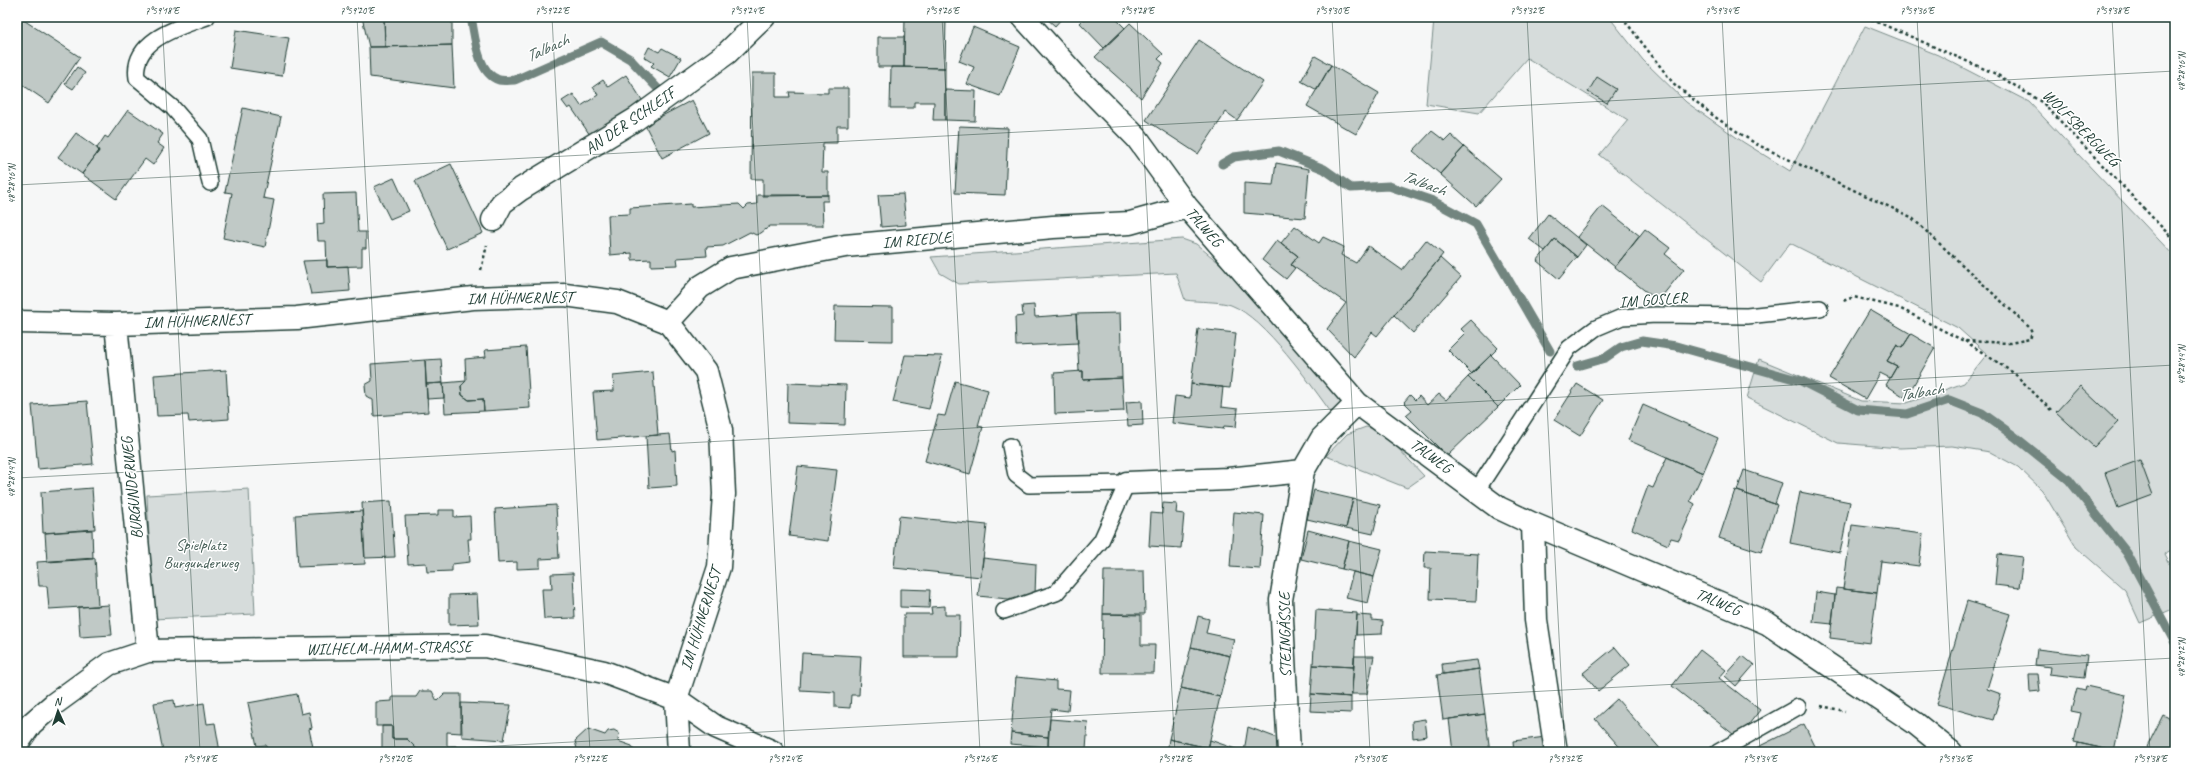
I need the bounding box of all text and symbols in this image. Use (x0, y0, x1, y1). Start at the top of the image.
text: 7°59'18"E (145, 4, 181, 17)
text: 7°59'20"E (340, 4, 376, 17)
text: 7°59'22"E (535, 4, 571, 17)
text: 7°59'24"E (730, 4, 766, 17)
text: 7°59'26"E (925, 4, 961, 17)
text: 7°59'28"E (1120, 4, 1156, 17)
text: 7°59'30"E (1315, 4, 1351, 17)
text: 7°59'32"E (1510, 4, 1546, 17)
text: 7°59'34"E (1705, 4, 1741, 17)
text: 7°59'36"E (1900, 4, 1936, 17)
text: 7°59'38"E (2095, 4, 2131, 17)
water label: Talbach (522, 29, 573, 67)
text: 48°28'16"N (2175, 50, 2188, 92)
street label: AN DER SCHLEIF (581, 81, 682, 159)
street label: WOLFSBERGWEG (2038, 85, 2125, 172)
text: 48°28'16"N (5, 162, 18, 204)
water label: Talbach (1399, 165, 1450, 201)
street label: TALWEG (1181, 203, 1228, 253)
street label: IM RIEDLE (882, 227, 955, 253)
street label: IM HÜHNERNEST (467, 287, 578, 309)
street label: IM GOSLER (1618, 287, 1690, 312)
street label: IM HÜHNERNEST (144, 309, 255, 333)
text: 48°28'14"N (2175, 343, 2188, 385)
water label: Talbach (1897, 378, 1946, 406)
street label: BURGUNDERWEG (116, 434, 147, 540)
street label: TALWEG (1406, 434, 1458, 479)
text: 48°28'14"N (5, 456, 18, 498)
park label: Spielplatz Burgunderweg (163, 535, 240, 573)
street label: IM HÜHNERNEST (676, 561, 727, 673)
street label: TALWEG (1693, 584, 1745, 621)
street label: STEINGÄSSLE (1274, 590, 1296, 678)
text: 48°28'12"N (2175, 636, 2188, 678)
street label: WILHELM-HAMM-STRASSE (306, 637, 474, 659)
north arrow (38, 691, 78, 731)
text: N (54, 694, 63, 708)
text: 7°59'18"E (183, 752, 219, 765)
text: 7°59'20"E (378, 752, 414, 765)
text: 7°59'22"E (573, 752, 609, 765)
text: 7°59'24"E (768, 752, 804, 765)
text: 7°59'26"E (963, 752, 999, 765)
text: 7°59'28"E (1158, 752, 1194, 765)
text: 7°59'30"E (1353, 752, 1389, 765)
text: 7°59'32"E (1548, 752, 1584, 765)
text: 7°59'34"E (1743, 752, 1779, 765)
text: 7°59'36"E (1938, 752, 1974, 765)
text: 7°59'38"E (2133, 752, 2169, 765)

